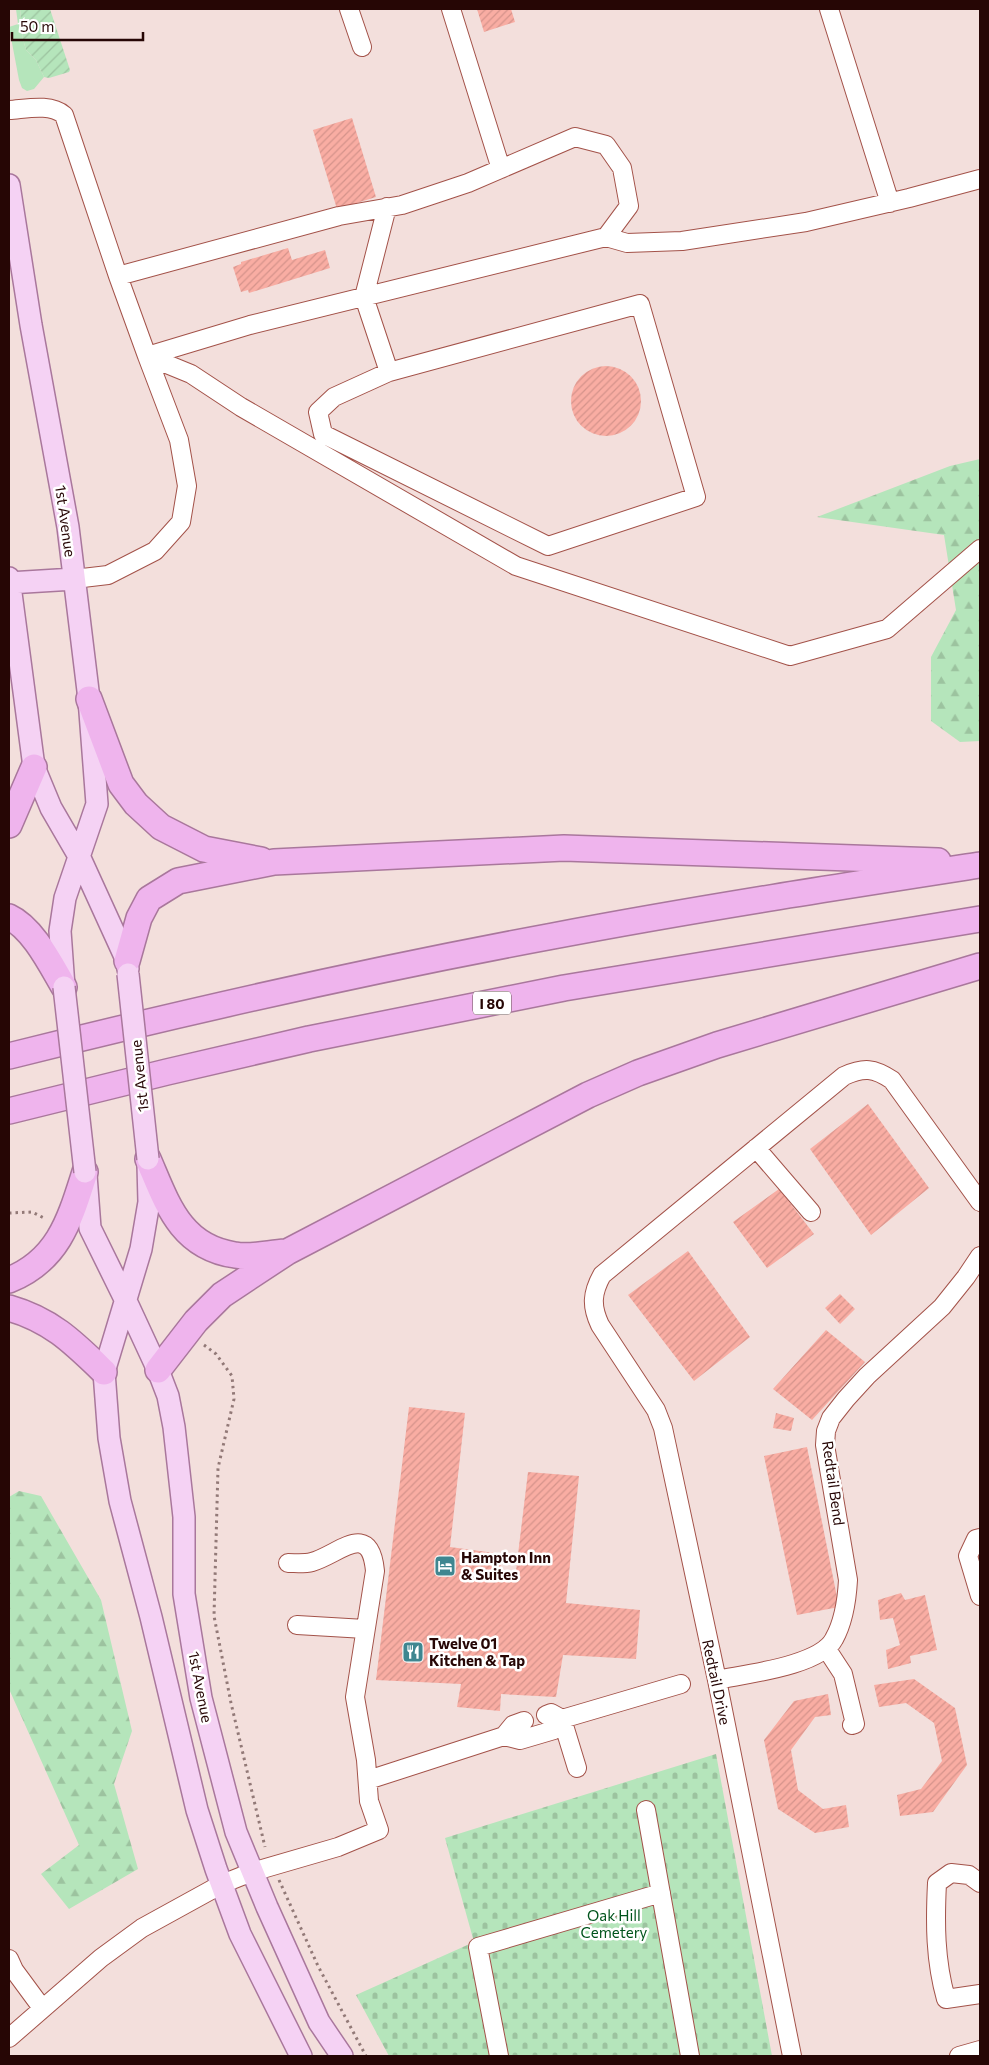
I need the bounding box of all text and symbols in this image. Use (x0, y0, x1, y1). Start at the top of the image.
scale bar (12, 10, 144, 42)
text: 50 m (20, 17, 54, 35)
street label: 1st Avenue (52, 484, 80, 558)
road number: I 80 (473, 991, 511, 1014)
street label: 1st Avenue (126, 1039, 152, 1113)
street label: Redtail Bend (819, 1439, 849, 1527)
place label: Hampton Inn & Suites (461, 1548, 551, 1583)
hotel icon: Hampton Inn & Suites (433, 1554, 457, 1578)
place label: Twelve 01 Kitchen & Tap (429, 1634, 525, 1669)
street label: Redtail Drive (699, 1638, 735, 1726)
restaurant icon: Twelve 01 Kitchen & Tap (401, 1640, 425, 1664)
street label: 1st Avenue (185, 1650, 217, 1724)
park label: Oak Hill Cemetery (581, 1906, 648, 1941)

